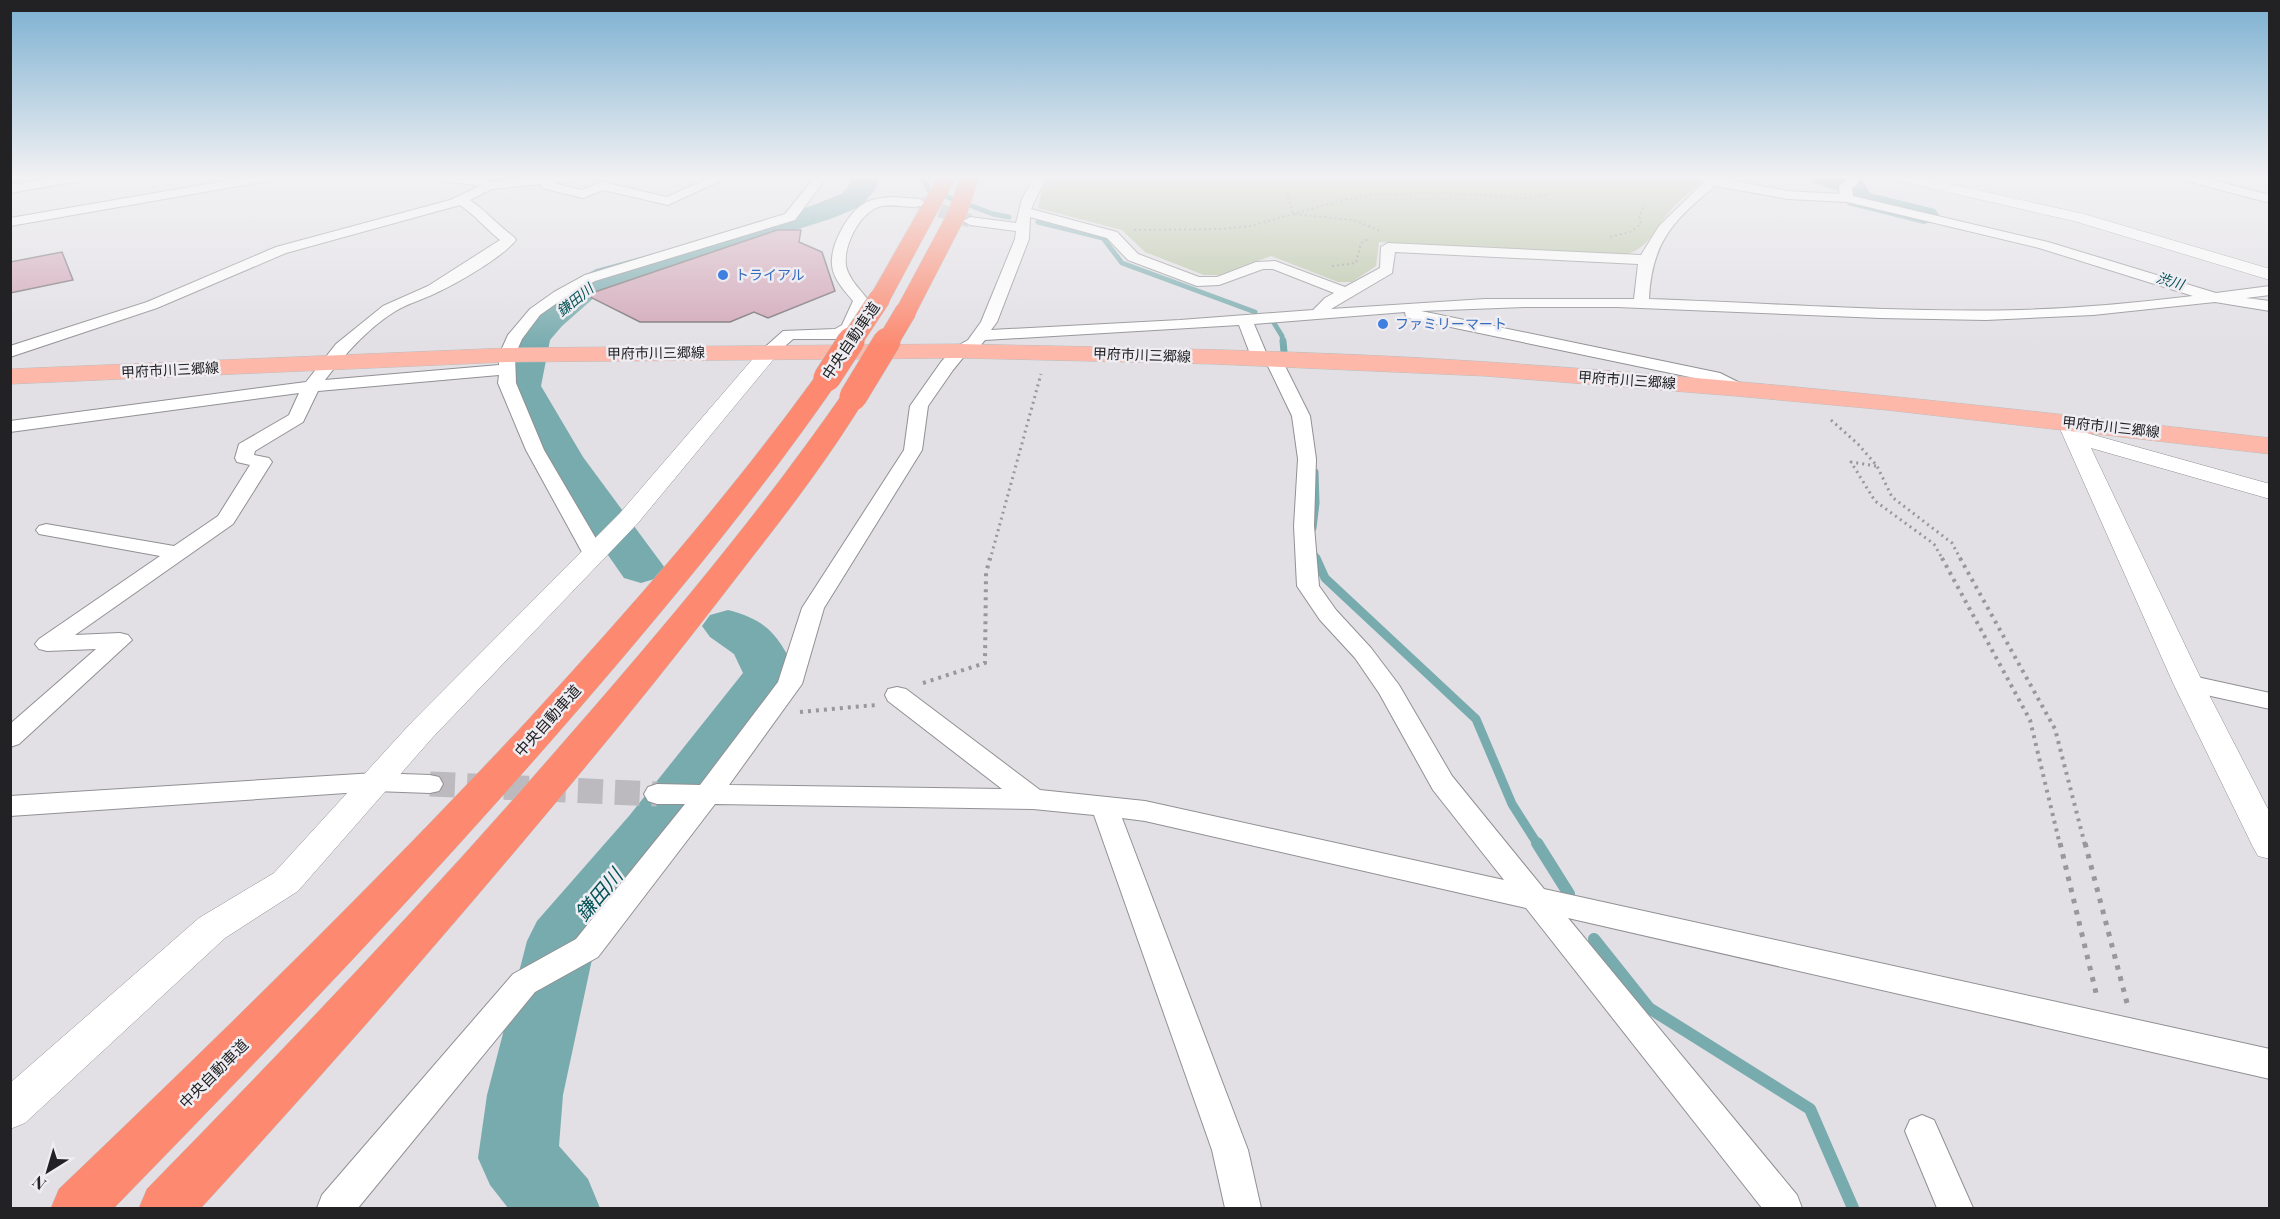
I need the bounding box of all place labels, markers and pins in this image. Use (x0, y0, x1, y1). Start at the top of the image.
place label: トライアル (735, 265, 805, 284)
marker: トライアル (716, 268, 730, 282)
place label: ファミリーマート (1395, 314, 1507, 333)
marker: ファミリーマート (1376, 317, 1390, 331)

